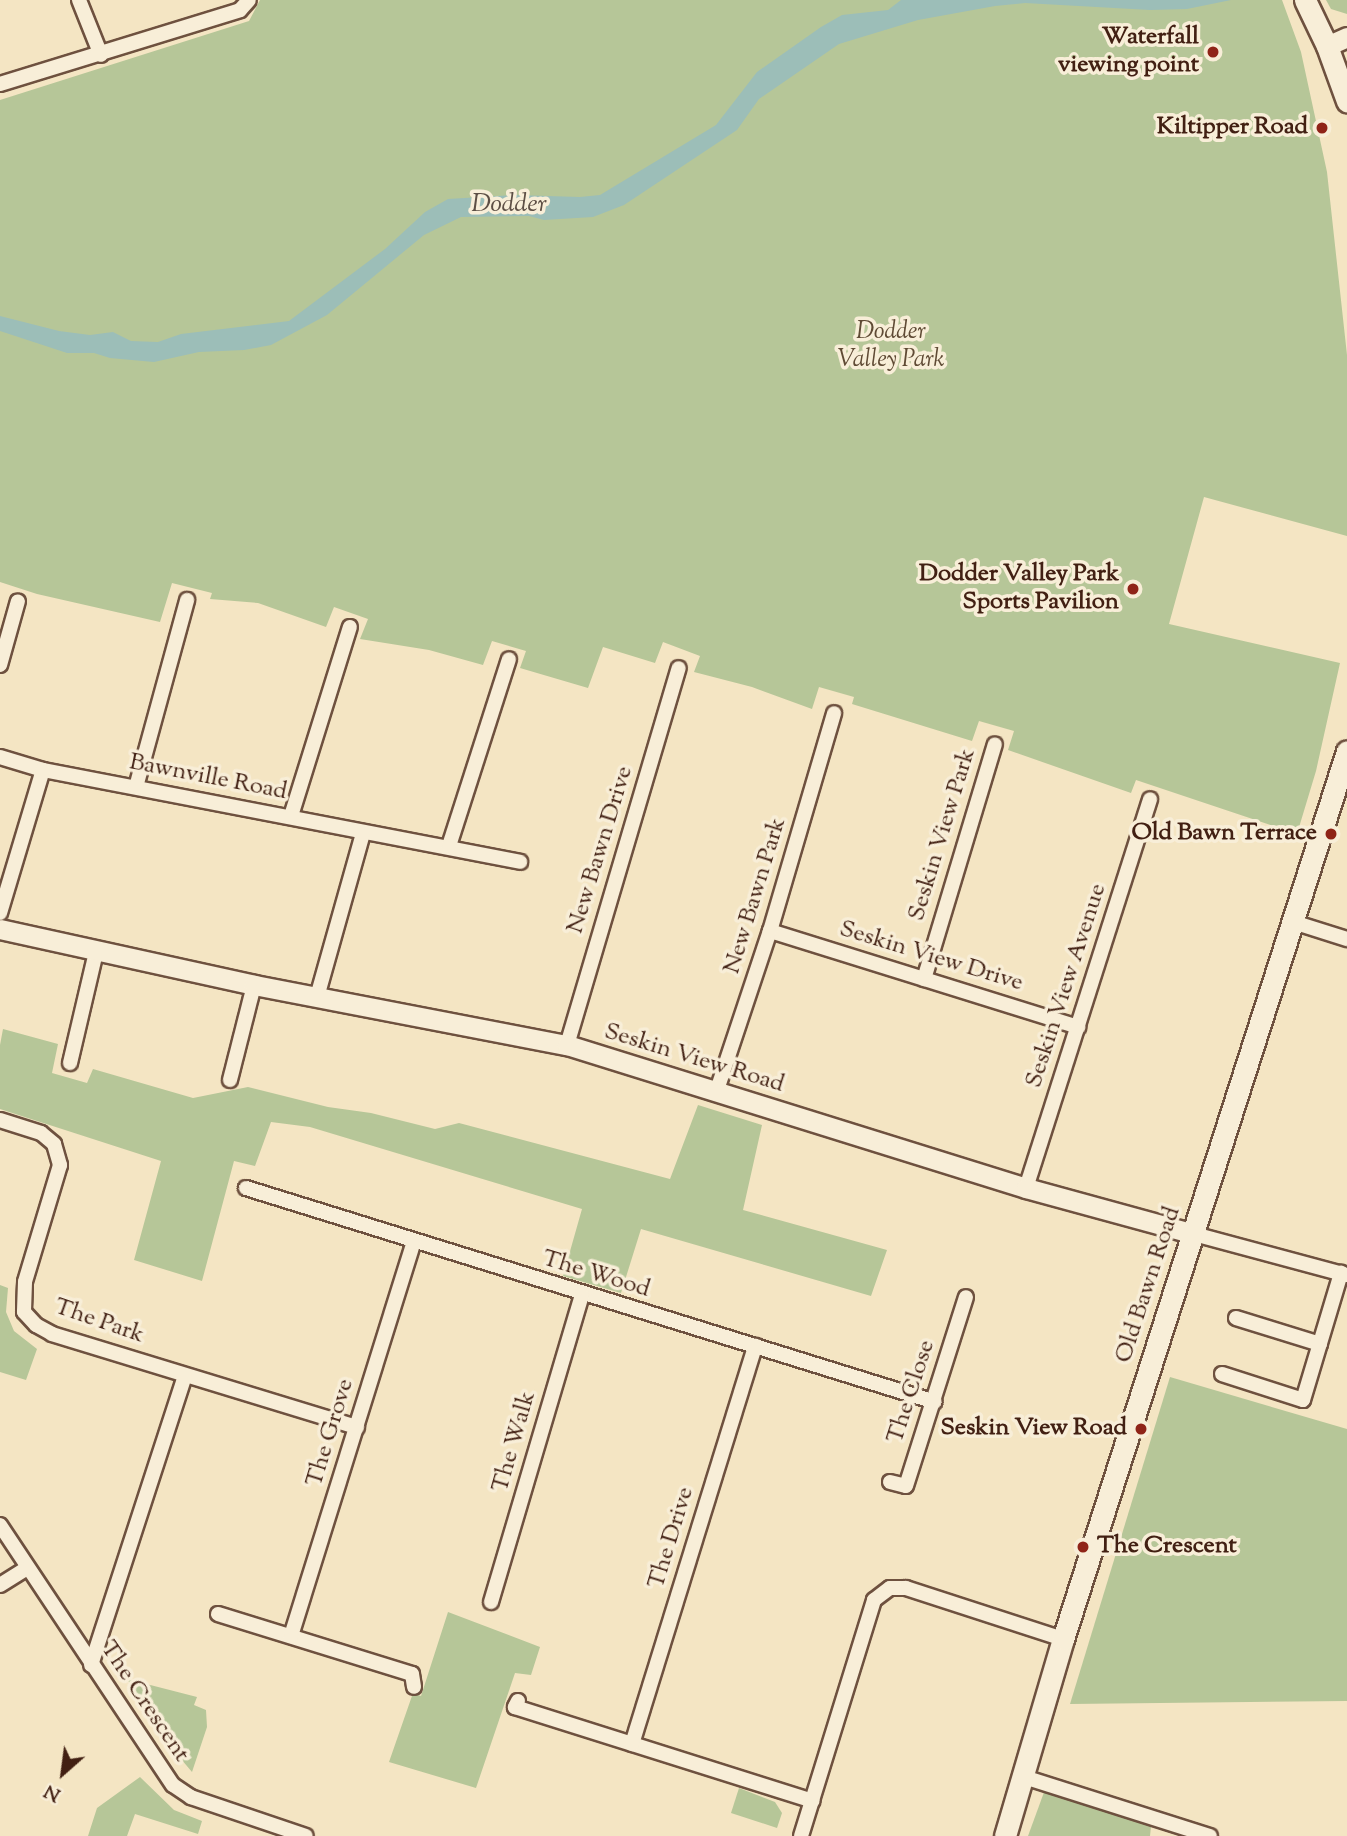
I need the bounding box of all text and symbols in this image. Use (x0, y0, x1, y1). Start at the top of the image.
place label: Waterfall viewing point (1058, 24, 1199, 80)
marker: Waterfall viewing point (1205, 44, 1221, 60)
place label: Kiltipper Road (1157, 114, 1308, 142)
marker: Kiltipper Road (1314, 120, 1330, 136)
water label: Dodder (471, 189, 547, 221)
park label: Dodder Valley Park (838, 319, 944, 375)
place label: Dodder Valley Park Sports Pavilion (919, 561, 1119, 617)
marker: Dodder Valley Park Sports Pavilion (1125, 581, 1141, 597)
street label: Seskin View Park (903, 745, 983, 925)
street label: Bawnville Road (127, 749, 289, 807)
street label: New Bawn Drive (562, 763, 640, 937)
street label: New Bawn Park (719, 814, 793, 978)
place label: Old Bawn Terrace (1132, 820, 1317, 848)
marker: Old Bawn Terrace (1323, 826, 1339, 842)
street label: Seskin View Avenue (1020, 880, 1114, 1092)
street label: Seskin View Drive (836, 915, 1026, 999)
street label: Seskin View Road (601, 1018, 787, 1100)
street label: Old Bawn Road (1110, 1203, 1188, 1367)
street label: The Wood (539, 1245, 653, 1305)
street label: The Park (50, 1293, 148, 1351)
street label: The Close (882, 1337, 942, 1447)
street label: The Grove (301, 1376, 361, 1490)
street label: The Walk (487, 1388, 543, 1496)
place label: Seskin View Road (940, 1415, 1127, 1443)
marker: Seskin View Road (1133, 1421, 1149, 1437)
street label: The Drive (643, 1484, 701, 1592)
place label: The Crescent (1097, 1533, 1237, 1561)
marker: The Crescent (1075, 1539, 1091, 1555)
street label: The Crescent (93, 1636, 195, 1768)
north arrow (28, 1738, 98, 1808)
text: N (40, 1777, 66, 1807)

